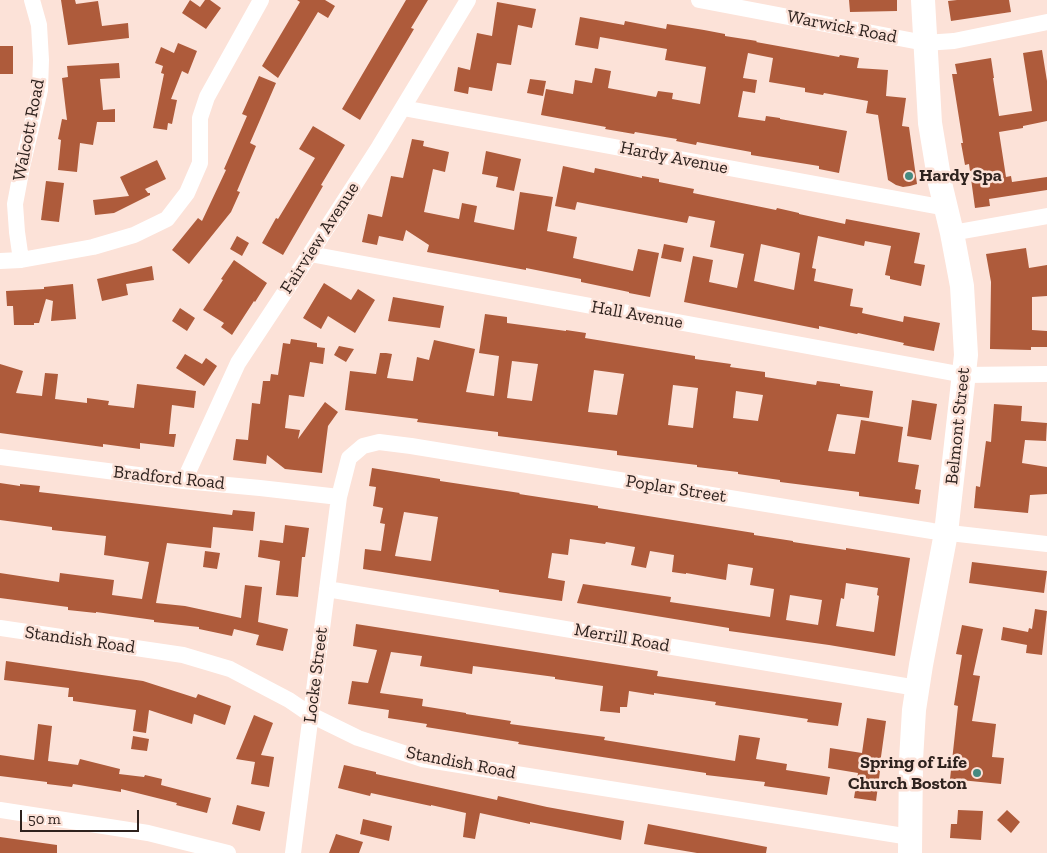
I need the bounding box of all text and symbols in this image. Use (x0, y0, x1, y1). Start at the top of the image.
street label: Warwick Road (785, 6, 899, 48)
street label: Walcott Road (9, 77, 49, 183)
street label: Hardy Avenue (618, 137, 730, 179)
place label: Hardy Spa (919, 165, 1002, 187)
marker: Hardy Spa (903, 170, 915, 182)
street label: Fairview Avenue (276, 178, 364, 298)
street label: Hall Avenue (589, 296, 685, 334)
street label: Belmont Street (941, 366, 975, 486)
street label: Bradford Road (112, 461, 226, 495)
street label: Poplar Street (624, 470, 728, 508)
street label: Merrill Road (573, 619, 671, 657)
street label: Standish Road (24, 622, 136, 658)
street label: Locke Street (299, 626, 333, 724)
street label: Standish Road (404, 742, 518, 784)
place label: Spring of Life Church Boston (848, 752, 967, 794)
marker: Spring of Life Church Boston (971, 767, 983, 779)
scale bar (22, 800, 141, 832)
text: 50 m (28, 810, 61, 828)

